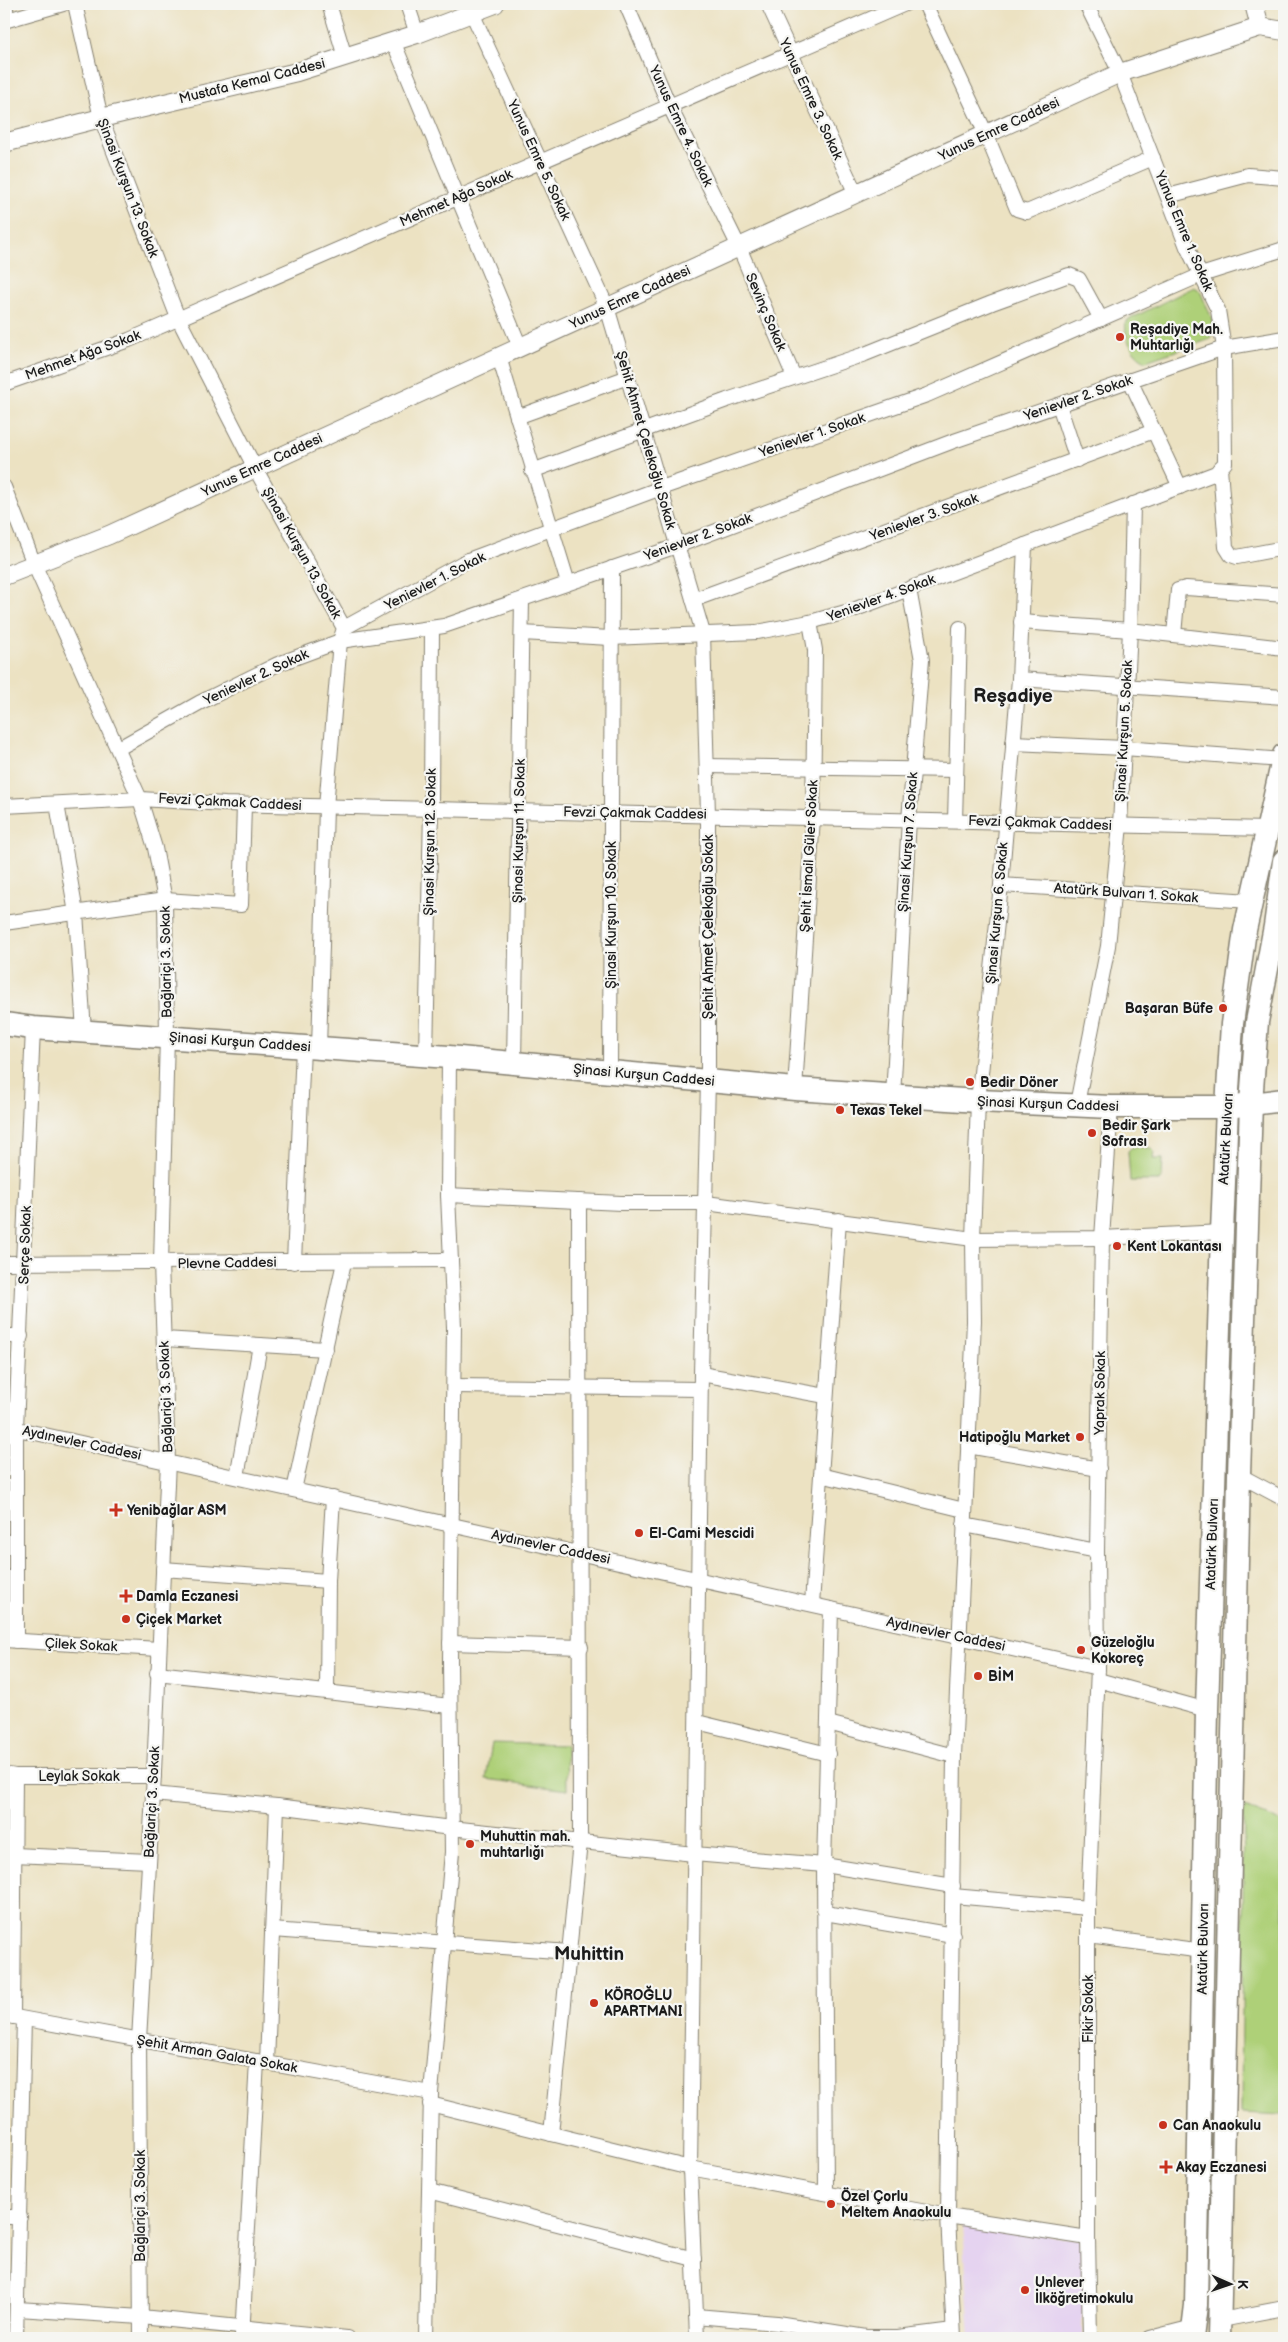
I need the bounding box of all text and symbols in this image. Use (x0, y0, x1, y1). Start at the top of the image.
street label: Yunus Emre 3. Sokak (775, 35, 847, 163)
street label: Mustafa Kemal Caddesi (177, 55, 327, 107)
street label: Yunus Emre 4. Sokak (645, 62, 717, 189)
street label: Yunus Emre Caddesi (935, 93, 1062, 165)
street label: Yunus Emre 5. Sokak (503, 96, 575, 223)
street label: Şinasi Kurşun 13. Sokak (94, 116, 162, 260)
street label: Mehmet Ağa Sokak (397, 165, 515, 231)
street label: Yunus Emre 1. Sokak (1151, 168, 1217, 294)
street label: Yunus Emre Caddesi (566, 261, 693, 333)
street label: Sevinç Sokak (742, 270, 790, 354)
place label: Reşadiye Mah. Muhtarlığı (1130, 321, 1223, 354)
street label: Mehmet Ağa Sokak (23, 326, 143, 384)
marker: Reşadiye Mah. Muhtarlığı (1114, 331, 1126, 343)
street label: Şehit Ahmet Çelekoğlu Sokak (612, 349, 680, 531)
street label: Yenievler 2. Sokak (1020, 371, 1135, 425)
street label: Yenievler 1. Sokak (756, 409, 867, 461)
street label: Yunus Emre Caddesi (198, 429, 325, 501)
street label: Şinasi Kurşun 13. Sokak (259, 484, 345, 622)
street label: Yenievler 3. Sokak (866, 489, 981, 545)
street label: Yenievler 2. Sokak (641, 509, 755, 565)
street label: Yenievler 1. Sokak (381, 548, 488, 614)
street label: Yenievler 4. Sokak (824, 570, 938, 626)
street label: Yenievler 2. Sokak (200, 645, 311, 709)
street label: Şinasi Kurşun 5. Sokak (1112, 660, 1136, 802)
district label: Reşadiye (973, 685, 1053, 708)
street label: Şinasi Kurşun 11. Sokak (509, 758, 529, 903)
street label: Şinasi Kurşun 12. Sokak (420, 768, 440, 916)
street label: Şinasi Kurşun 7. Sokak (895, 771, 921, 912)
street label: Şehit İsmail Güler Sokak (796, 779, 821, 933)
street label: Fevzi Çakmak Caddesi (158, 790, 302, 814)
street label: Fevzi Çakmak Caddesi (563, 803, 707, 823)
street label: Fevzi Çakmak Caddesi (968, 812, 1112, 834)
street label: Şehit Ahmet Çelekoğlu Sokak (700, 835, 717, 1019)
street label: Şinasi Kurşun 10. Sokak (603, 841, 620, 989)
street label: Şinasi Kurşun 6. Sokak (982, 841, 1012, 985)
street label: Atatürk Bulvarı 1. Sokak (1053, 879, 1199, 907)
street label: Bağlariçi 3. Sokak (157, 906, 175, 1018)
place label: Başaran Büfe (1125, 1000, 1213, 1017)
marker: Başaran Büfe (1217, 1002, 1229, 1014)
street label: Şinasi Kurşun Caddesi (169, 1029, 311, 1055)
street label: Şinasi Kurşun Caddesi (573, 1060, 715, 1090)
place label: Bedir Döner (980, 1074, 1058, 1091)
marker: Bedir Döner (964, 1076, 976, 1088)
street label: Şinasi Kurşun Caddesi (977, 1093, 1119, 1115)
street label: Atatürk Bulvarı (1215, 1093, 1237, 1185)
place label: Texas Tekel (850, 1102, 922, 1119)
marker: Texas Tekel (834, 1104, 846, 1116)
place label: Bedir Şark Sofrası (1102, 1117, 1171, 1150)
marker: Bedir Şark Sofrası (1086, 1127, 1098, 1139)
street label: Serçe Sokak (15, 1205, 35, 1285)
place label: Kent Lokantası (1127, 1238, 1222, 1255)
marker: Kent Lokantası (1111, 1240, 1123, 1252)
street label: Plevne Caddesi (177, 1254, 277, 1272)
street label: Bağlariçi 3. Sokak (156, 1341, 176, 1453)
street label: Yaprak Sokak (1091, 1351, 1109, 1436)
street label: Aydınevler Caddesi (21, 1422, 143, 1464)
place label: Hatipoğlu Market (959, 1429, 1070, 1446)
marker: Hatipoğlu Market (1074, 1431, 1086, 1443)
street label: Atatürk Bulvarı (1202, 1498, 1222, 1590)
place label: Yenibağlar ASM (127, 1502, 227, 1519)
marker: Yenibağlar ASM (109, 1503, 123, 1517)
place label: El-Cami Mescidi (649, 1525, 754, 1542)
street label: Aydınevler Caddesi (490, 1526, 612, 1568)
marker: El-Cami Mescidi (633, 1527, 645, 1539)
place label: Damla Eczanesi (136, 1588, 238, 1605)
marker: Damla Eczanesi (120, 1590, 132, 1602)
place label: Çiçek Market (136, 1611, 222, 1628)
marker: Çiçek Market (120, 1613, 132, 1625)
street label: Aydınevler Caddesi (885, 1613, 1007, 1655)
place label: Güzeloğlu Kokoreç (1091, 1634, 1155, 1667)
street label: Çilek Sokak (44, 1635, 118, 1655)
marker: Güzeloğlu Kokoreç (1075, 1644, 1087, 1656)
place label: BİM (988, 1666, 1014, 1685)
marker: BİM (972, 1670, 984, 1682)
street label: Bağlariçi 3. Sokak (141, 1745, 163, 1858)
street label: Leylak Sokak (38, 1768, 120, 1785)
place label: Muhuttin mah. muhtarlığı (480, 1828, 570, 1861)
marker: Muhuttin mah. muhtarlığı (464, 1838, 476, 1850)
street label: Atatürk Bulvarı (1194, 1903, 1212, 1995)
district label: Muhittin (554, 1943, 624, 1966)
street label: Fikir Sokak (1080, 1975, 1097, 2043)
place label: KÖROĞLU APARTMANI (603, 1985, 683, 2020)
marker: KÖROĞLU APARTMANI (588, 1997, 600, 2009)
street label: Şehit Arman Galata Sokak (135, 2031, 299, 2077)
place label: Can Anaokulu (1173, 2117, 1261, 2134)
marker: Can Anaokulu (1157, 2119, 1169, 2131)
street label: Bağlariçi 3. Sokak (132, 2150, 149, 2262)
place label: Akay Eczanesi (1175, 2159, 1267, 2176)
marker: Akay Eczanesi (1160, 2161, 1172, 2173)
place label: Özel Çorlu Meltem Anaokulu (841, 2187, 952, 2221)
marker: Özel Çorlu Meltem Anaokulu (825, 2198, 837, 2210)
north arrow (1206, 2260, 1256, 2310)
place label: Unlever İlköğretimokulu (1035, 2274, 1133, 2307)
text: K (1234, 2279, 1251, 2290)
marker: Unlever İlköğretimokulu (1019, 2284, 1031, 2296)

